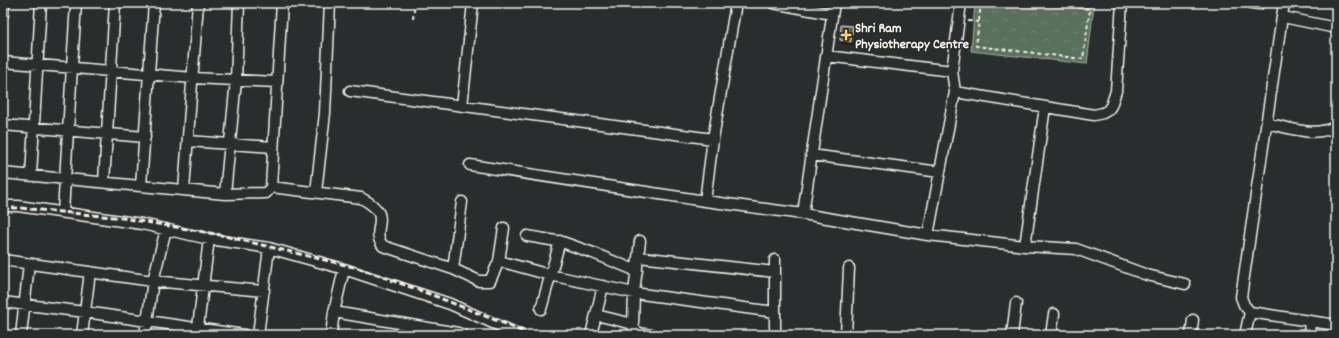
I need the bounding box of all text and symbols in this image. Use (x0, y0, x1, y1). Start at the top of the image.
place label: Shri Ram Physiotherapy Centre (855, 19, 969, 55)
marker: Shri Ram Physiotherapy Centre (840, 29, 852, 41)

